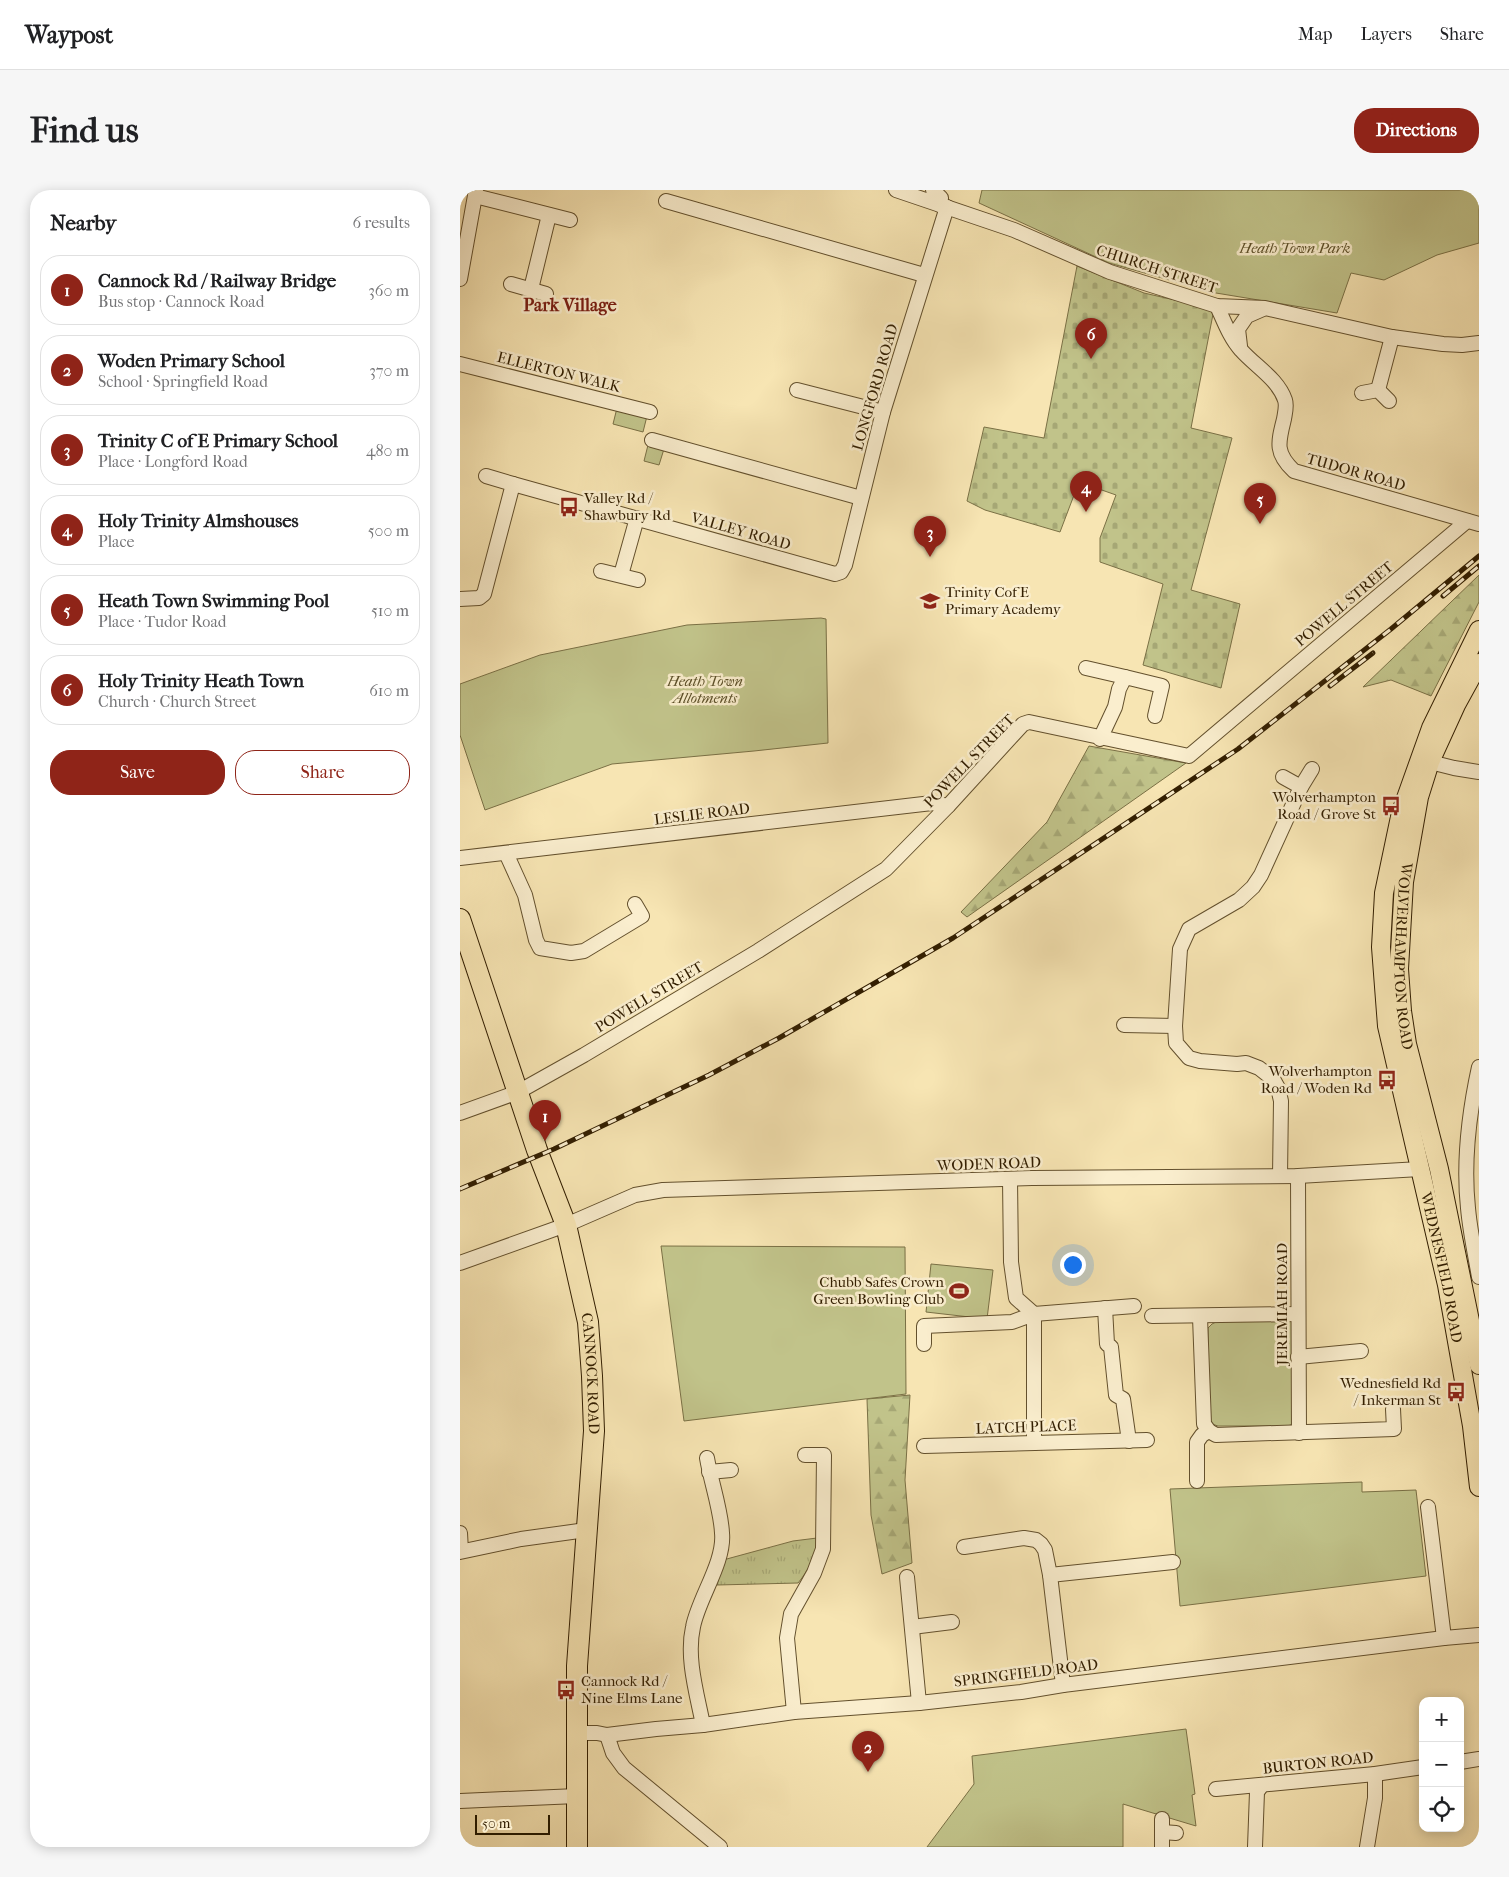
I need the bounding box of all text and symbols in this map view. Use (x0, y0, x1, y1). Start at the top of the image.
text: Waypost (25, 21, 113, 49)
text: Map (1298, 24, 1332, 45)
text: Layers (1360, 24, 1412, 45)
text: Share (1440, 24, 1484, 45)
button: Directions (1354, 108, 1479, 153)
text: Find us (30, 110, 139, 151)
text: Nearby (50, 211, 116, 235)
text: 6 results (352, 213, 410, 232)
park label: Heath Town Park (1239, 239, 1351, 257)
street label: CHURCH STREET (1094, 241, 1221, 297)
text: Cannock Rd / Railway Bridge (98, 270, 336, 292)
text: 1 (64, 281, 70, 300)
text: 360 m (368, 281, 409, 300)
text: Bus stop · Cannock Road (98, 292, 264, 311)
district label: Park Village (523, 295, 617, 316)
pin: 6 (1075, 318, 1107, 359)
street label: LONGFORD ROAD (848, 322, 902, 452)
street label: ELLERTON WALK (495, 348, 624, 396)
text: Woden Primary School (98, 350, 285, 372)
text: 2 (63, 361, 71, 380)
text: 370 m (369, 361, 409, 380)
text: School · Springfield Road (98, 372, 268, 391)
text: Trinity C of E Primary School (98, 430, 338, 452)
text: 3 (64, 441, 70, 460)
text: 480 m (366, 441, 409, 460)
street label: TUDOR ROAD (1304, 449, 1408, 495)
text: Place · Longford Road (98, 452, 248, 471)
pin: 4 (1070, 471, 1102, 512)
pin: 5 (1244, 483, 1276, 524)
place label: Valley Rd / Shawbury Rd (583, 489, 672, 524)
bus stop icon: Valley Rd / Shawbury Rd (558, 496, 580, 518)
street label: VALLEY ROAD (688, 508, 793, 554)
text: Holy Trinity Almshouses (98, 510, 299, 532)
pin: 3 (914, 516, 946, 557)
text: 4 (62, 521, 72, 540)
text: 500 m (368, 521, 409, 540)
text: Place (98, 532, 134, 551)
street label: POWELL STREET (1291, 557, 1398, 650)
place label: Trinity CofE Primary Academy (945, 583, 1062, 618)
text: Heath Town Swimming Pool (98, 590, 329, 612)
school or university icon: Trinity CofE Primary Academy (919, 590, 941, 612)
text: 5 (64, 601, 70, 620)
text: 510 m (371, 601, 409, 620)
text: Place · Tudor Road (98, 612, 227, 631)
text: Holy Trinity Heath Town (98, 670, 304, 692)
park label: Heath Town Allotments (666, 672, 743, 707)
text: 6 (63, 681, 71, 700)
text: 610 m (369, 681, 409, 700)
text: Church · Church Street (98, 692, 256, 711)
street label: POWELL STREET (920, 710, 1019, 811)
button: Save (50, 750, 225, 795)
button: Share (235, 750, 410, 795)
place label: Wolverhampton Road / Grove St (1271, 788, 1377, 823)
bus stop icon: Wolverhampton Road / Grove St (1380, 795, 1402, 817)
street label: LESLIE ROAD (653, 799, 751, 829)
street label: WOLVERHAMPTON ROAD (1390, 860, 1417, 1052)
street label: POWELL STREET (592, 957, 707, 1036)
place label: Wolverhampton Road / Woden Rd (1261, 1062, 1373, 1097)
bus stop icon: Wolverhampton Road / Woden Rd (1376, 1069, 1398, 1091)
pin: 1 (529, 1100, 561, 1141)
street label: WODEN ROAD (936, 1153, 1041, 1175)
street label: WEDNESFIELD ROAD (1417, 1189, 1466, 1344)
street label: JEREMIAH ROAD (1273, 1243, 1291, 1366)
your location (1060, 1252, 1086, 1278)
place label: Chubb Safes Crown Green Bowling Club (813, 1273, 944, 1308)
sports icon: Chubb Safes Crown Green Bowling Club (948, 1280, 970, 1302)
street label: CANNOCK ROAD (577, 1311, 603, 1435)
place label: Wednesfield Rd / Inkerman St (1339, 1374, 1442, 1409)
bus stop icon: Wednesfield Rd / Inkerman St (1445, 1381, 1467, 1403)
street label: LATCH PLACE (975, 1416, 1077, 1438)
street label: SPRINGFIELD ROAD (953, 1655, 1099, 1691)
place label: Cannock Rd / Nine Elms Lane (581, 1672, 683, 1707)
bus stop icon: Cannock Rd / Nine Elms Lane (555, 1679, 577, 1701)
map controls (1419, 1697, 1464, 1832)
button: + (1419, 1697, 1464, 1742)
pin: 2 (852, 1731, 884, 1772)
button: − (1419, 1742, 1464, 1787)
street label: BURTON ROAD (1262, 1748, 1374, 1778)
button: locate (1419, 1787, 1464, 1832)
scale bar (475, 1812, 550, 1835)
text: 50 m (482, 1815, 510, 1832)

